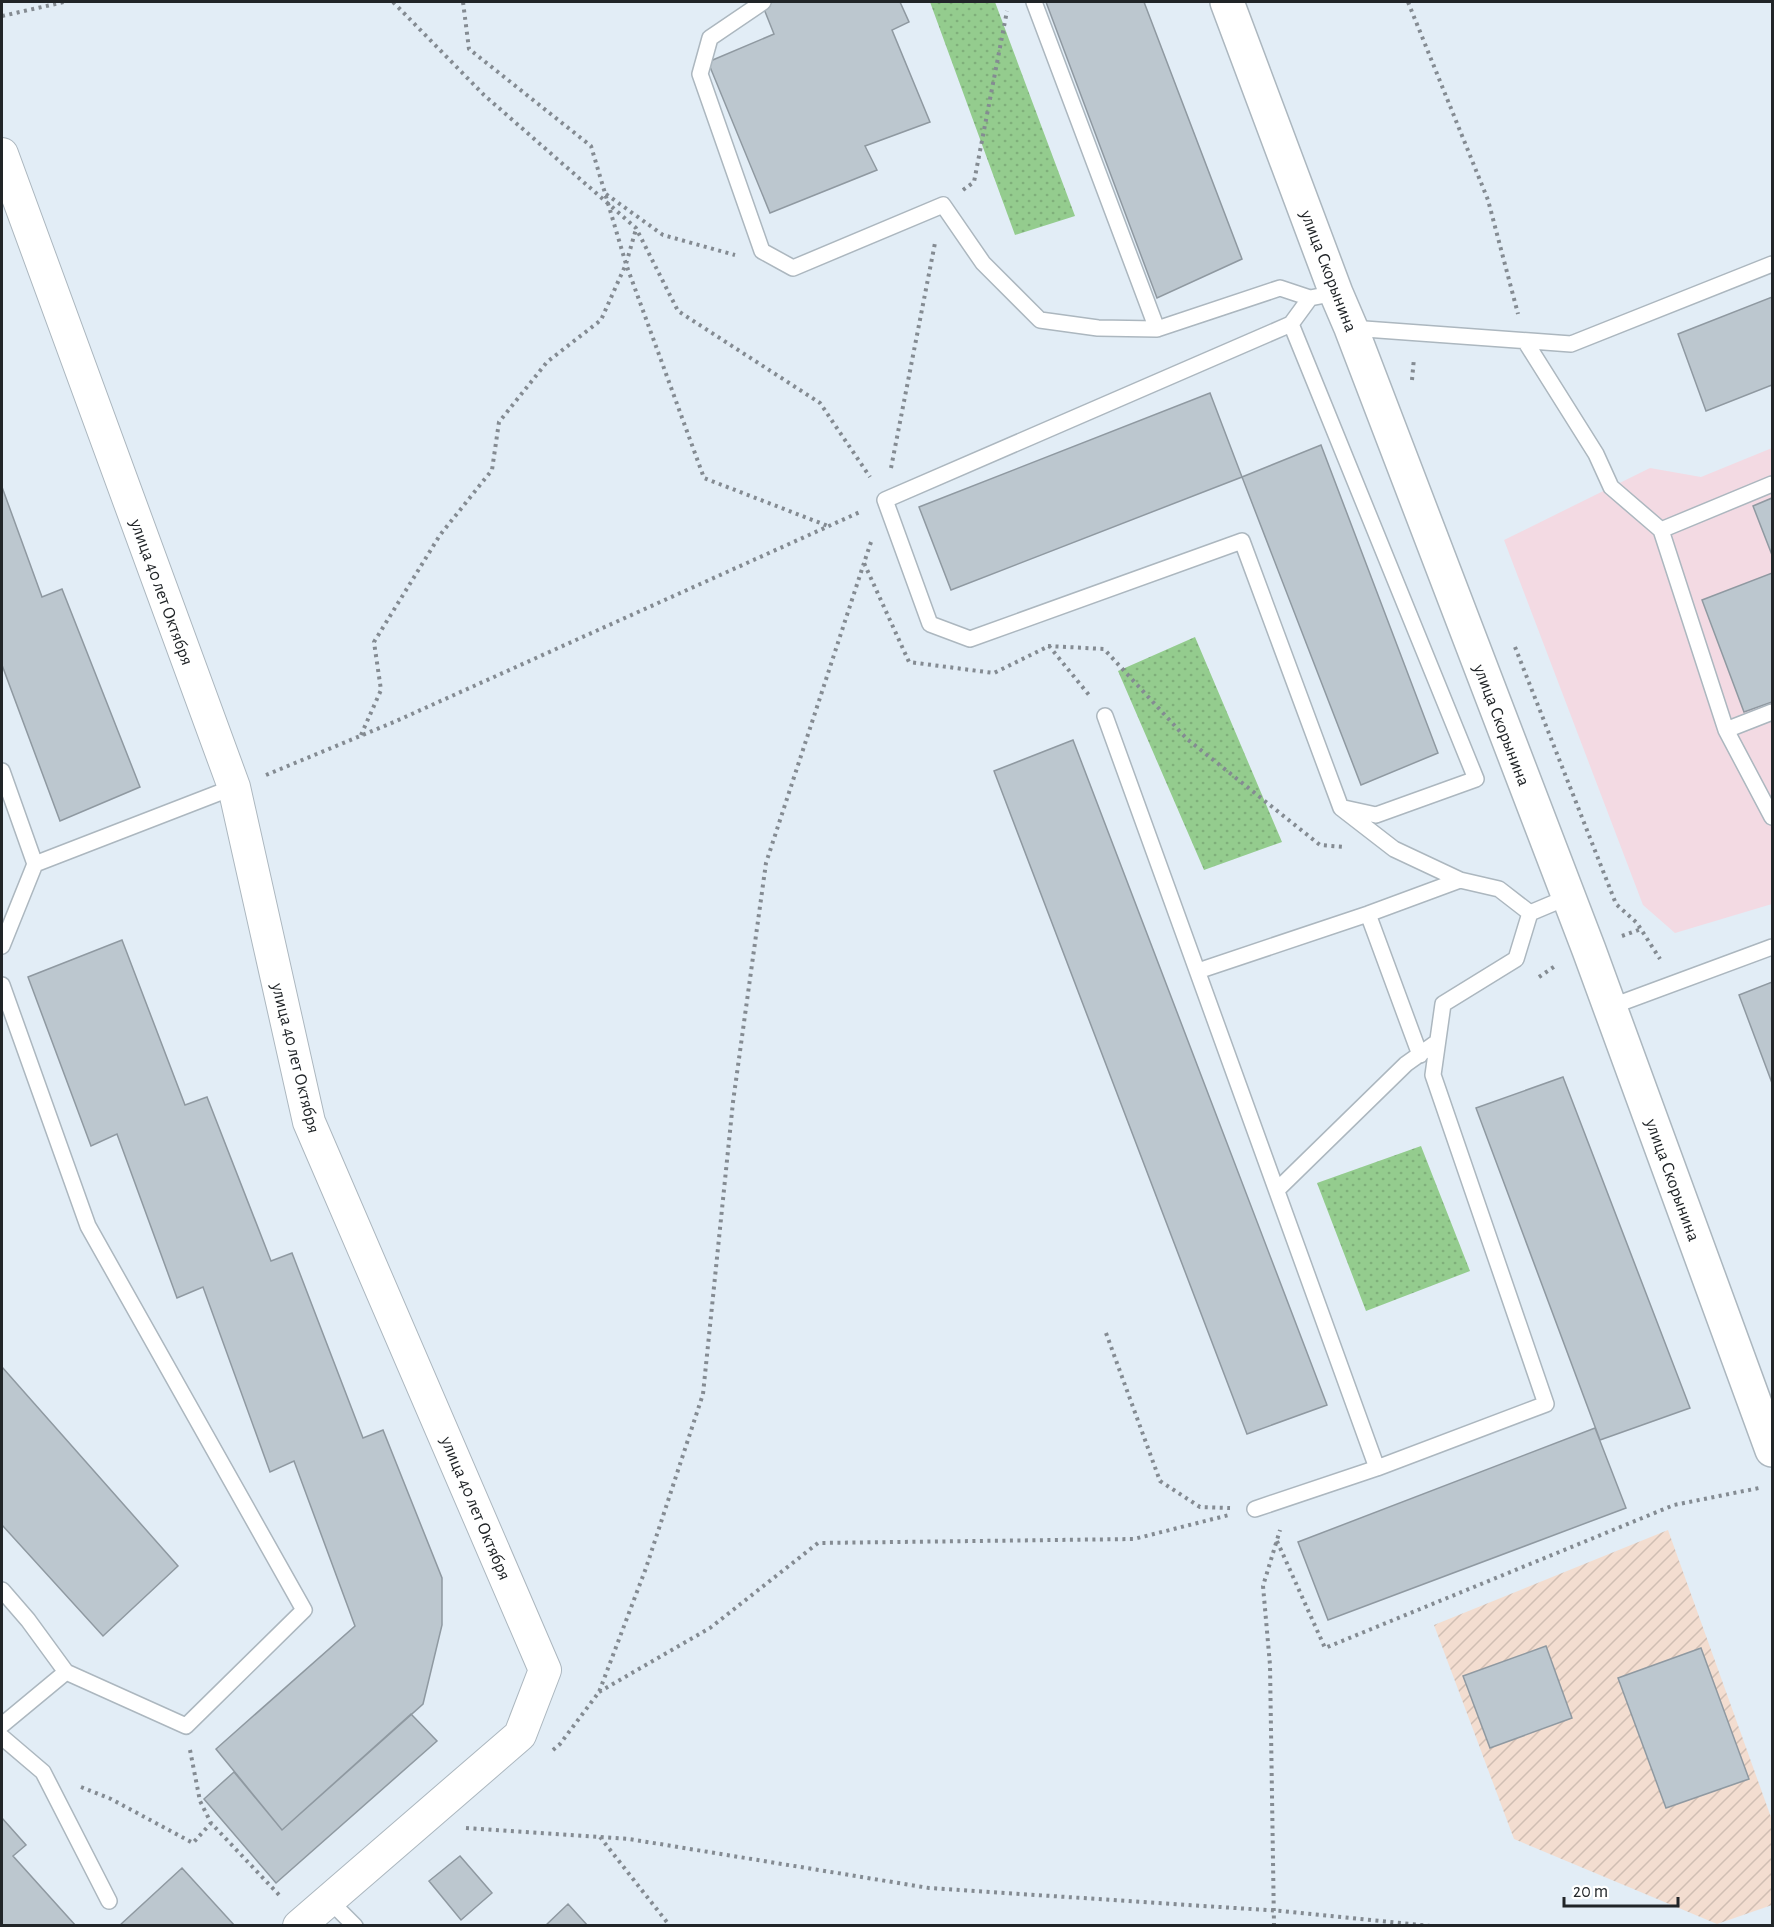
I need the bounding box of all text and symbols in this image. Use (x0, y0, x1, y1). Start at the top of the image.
street label: улица Скорынина (1296, 207, 1360, 335)
street label: улица 40 лет Октября (126, 516, 197, 668)
street label: улица Скорынина (1469, 661, 1533, 789)
street label: улица 40 лет Октября (267, 980, 323, 1135)
street label: улица Скорынина (1641, 1116, 1703, 1244)
street label: улица 40 лет Октября (436, 1433, 514, 1583)
scale bar (1564, 1870, 1678, 1908)
text: 20 m (1573, 1883, 1608, 1901)

